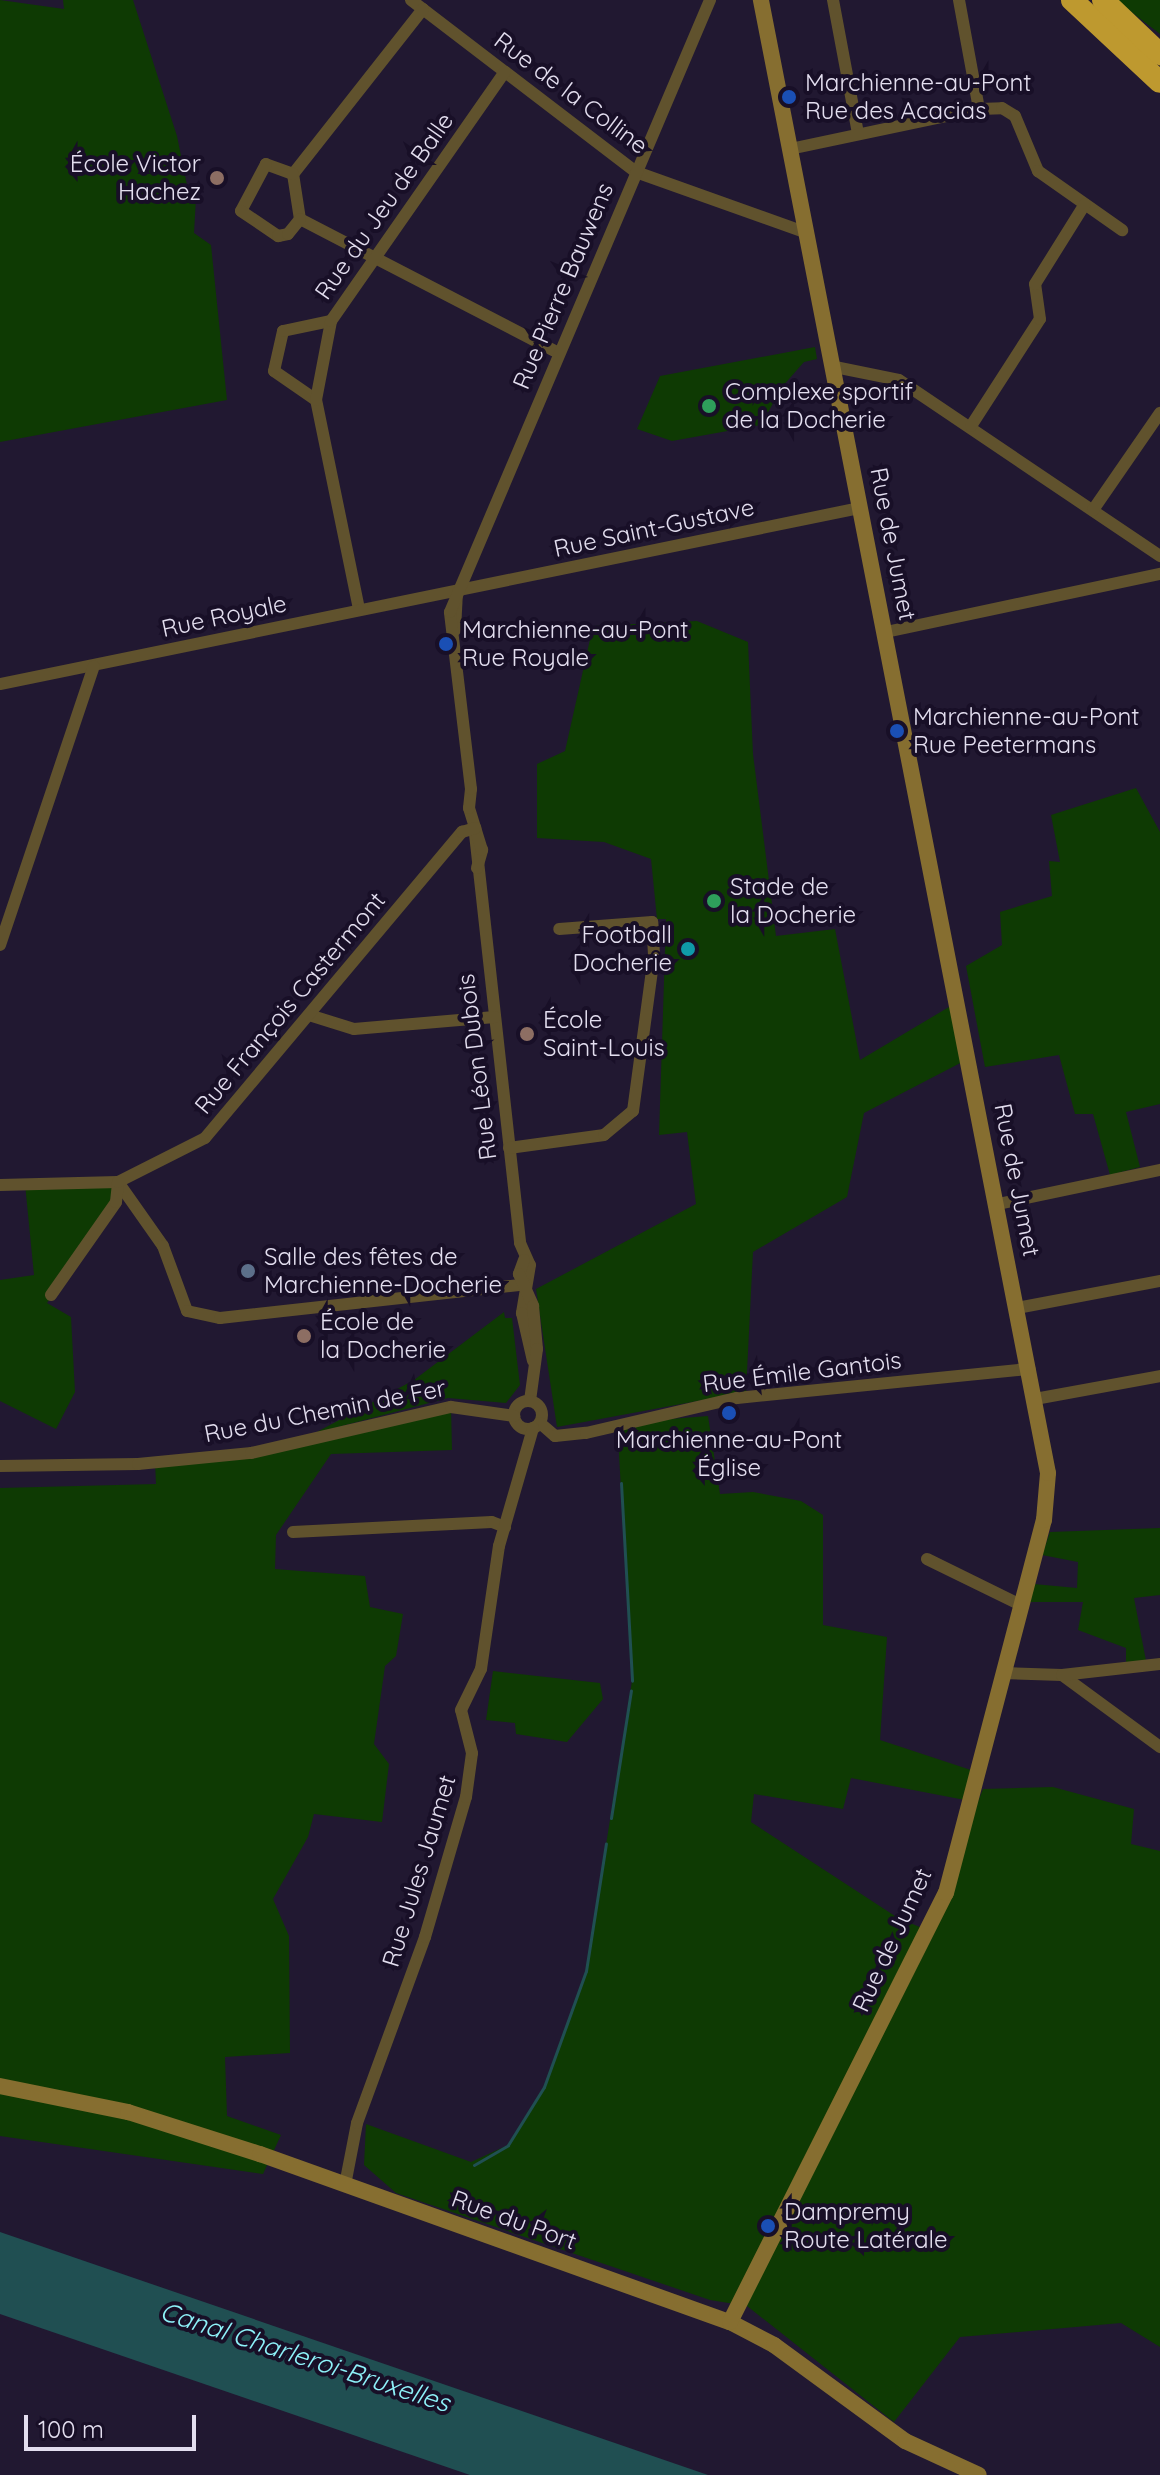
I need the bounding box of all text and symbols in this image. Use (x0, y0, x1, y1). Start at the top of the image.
street label: Rue de la Colline (489, 26, 653, 160)
place label: Marchienne-au-Pont Rue des Acacias (805, 69, 1031, 125)
marker: Marchienne-au-Pont Rue des Acacias (780, 88, 798, 106)
street label: Rue du Jeu de Balle (309, 107, 459, 305)
place label: École Victor Hachez (70, 150, 201, 206)
marker: École Victor Hachez (208, 169, 226, 187)
street label: Rue Pierre Bauwens (507, 179, 619, 393)
place label: Complexe sportif de la Docherie (725, 378, 913, 434)
marker: Complexe sportif de la Docherie (700, 397, 718, 415)
street label: Rue de Jumet (864, 465, 922, 623)
street label: Rue Saint-Gustave (551, 493, 757, 563)
street label: Rue Royale (159, 589, 289, 643)
place label: Marchienne-au-Pont Rue Royale (462, 616, 688, 672)
marker: Marchienne-au-Pont Rue Royale (437, 635, 455, 653)
place label: Marchienne-au-Pont Rue Peetermans (913, 703, 1139, 759)
marker: Marchienne-au-Pont Rue Peetermans (888, 722, 906, 740)
place label: Stade de la Docherie (730, 873, 856, 929)
street label: Rue François Castermont (189, 886, 391, 1120)
marker: Stade de la Docherie (705, 892, 723, 910)
place label: Football Docherie (572, 921, 672, 977)
marker: Football Docherie (679, 940, 697, 958)
street label: Rue Léon Dubois (451, 972, 503, 1162)
place label: École Saint-Louis (543, 1006, 665, 1062)
marker: École Saint-Louis (518, 1025, 536, 1043)
street label: Rue de Jumet (988, 1101, 1046, 1259)
place label: Salle des fêtes de Marchienne-Docherie (264, 1243, 502, 1299)
marker: Salle des fêtes de Marchienne-Docherie (239, 1262, 257, 1280)
place label: École de la Docherie (320, 1308, 446, 1364)
marker: École de la Docherie (295, 1327, 313, 1345)
street label: Rue Émile Gantois (701, 1346, 903, 1398)
street label: Rue du Chemin de Fer (202, 1373, 448, 1449)
marker: Marchienne-au-Pont Église (720, 1404, 738, 1422)
place label: Marchienne-au-Pont Église (616, 1426, 842, 1482)
street label: Rue Jules Jaumet (376, 1772, 462, 1970)
street label: Rue de Jumet (846, 1864, 938, 2016)
street label: Rue du Port (448, 2184, 580, 2256)
place label: Dampremy Route Latérale (784, 2198, 947, 2254)
marker: Dampremy Route Latérale (759, 2217, 777, 2235)
water label: Canal Charleroi-Bruxelles (156, 2295, 454, 2419)
scale bar (28, 2399, 200, 2449)
text: 100 m (38, 2414, 104, 2444)

